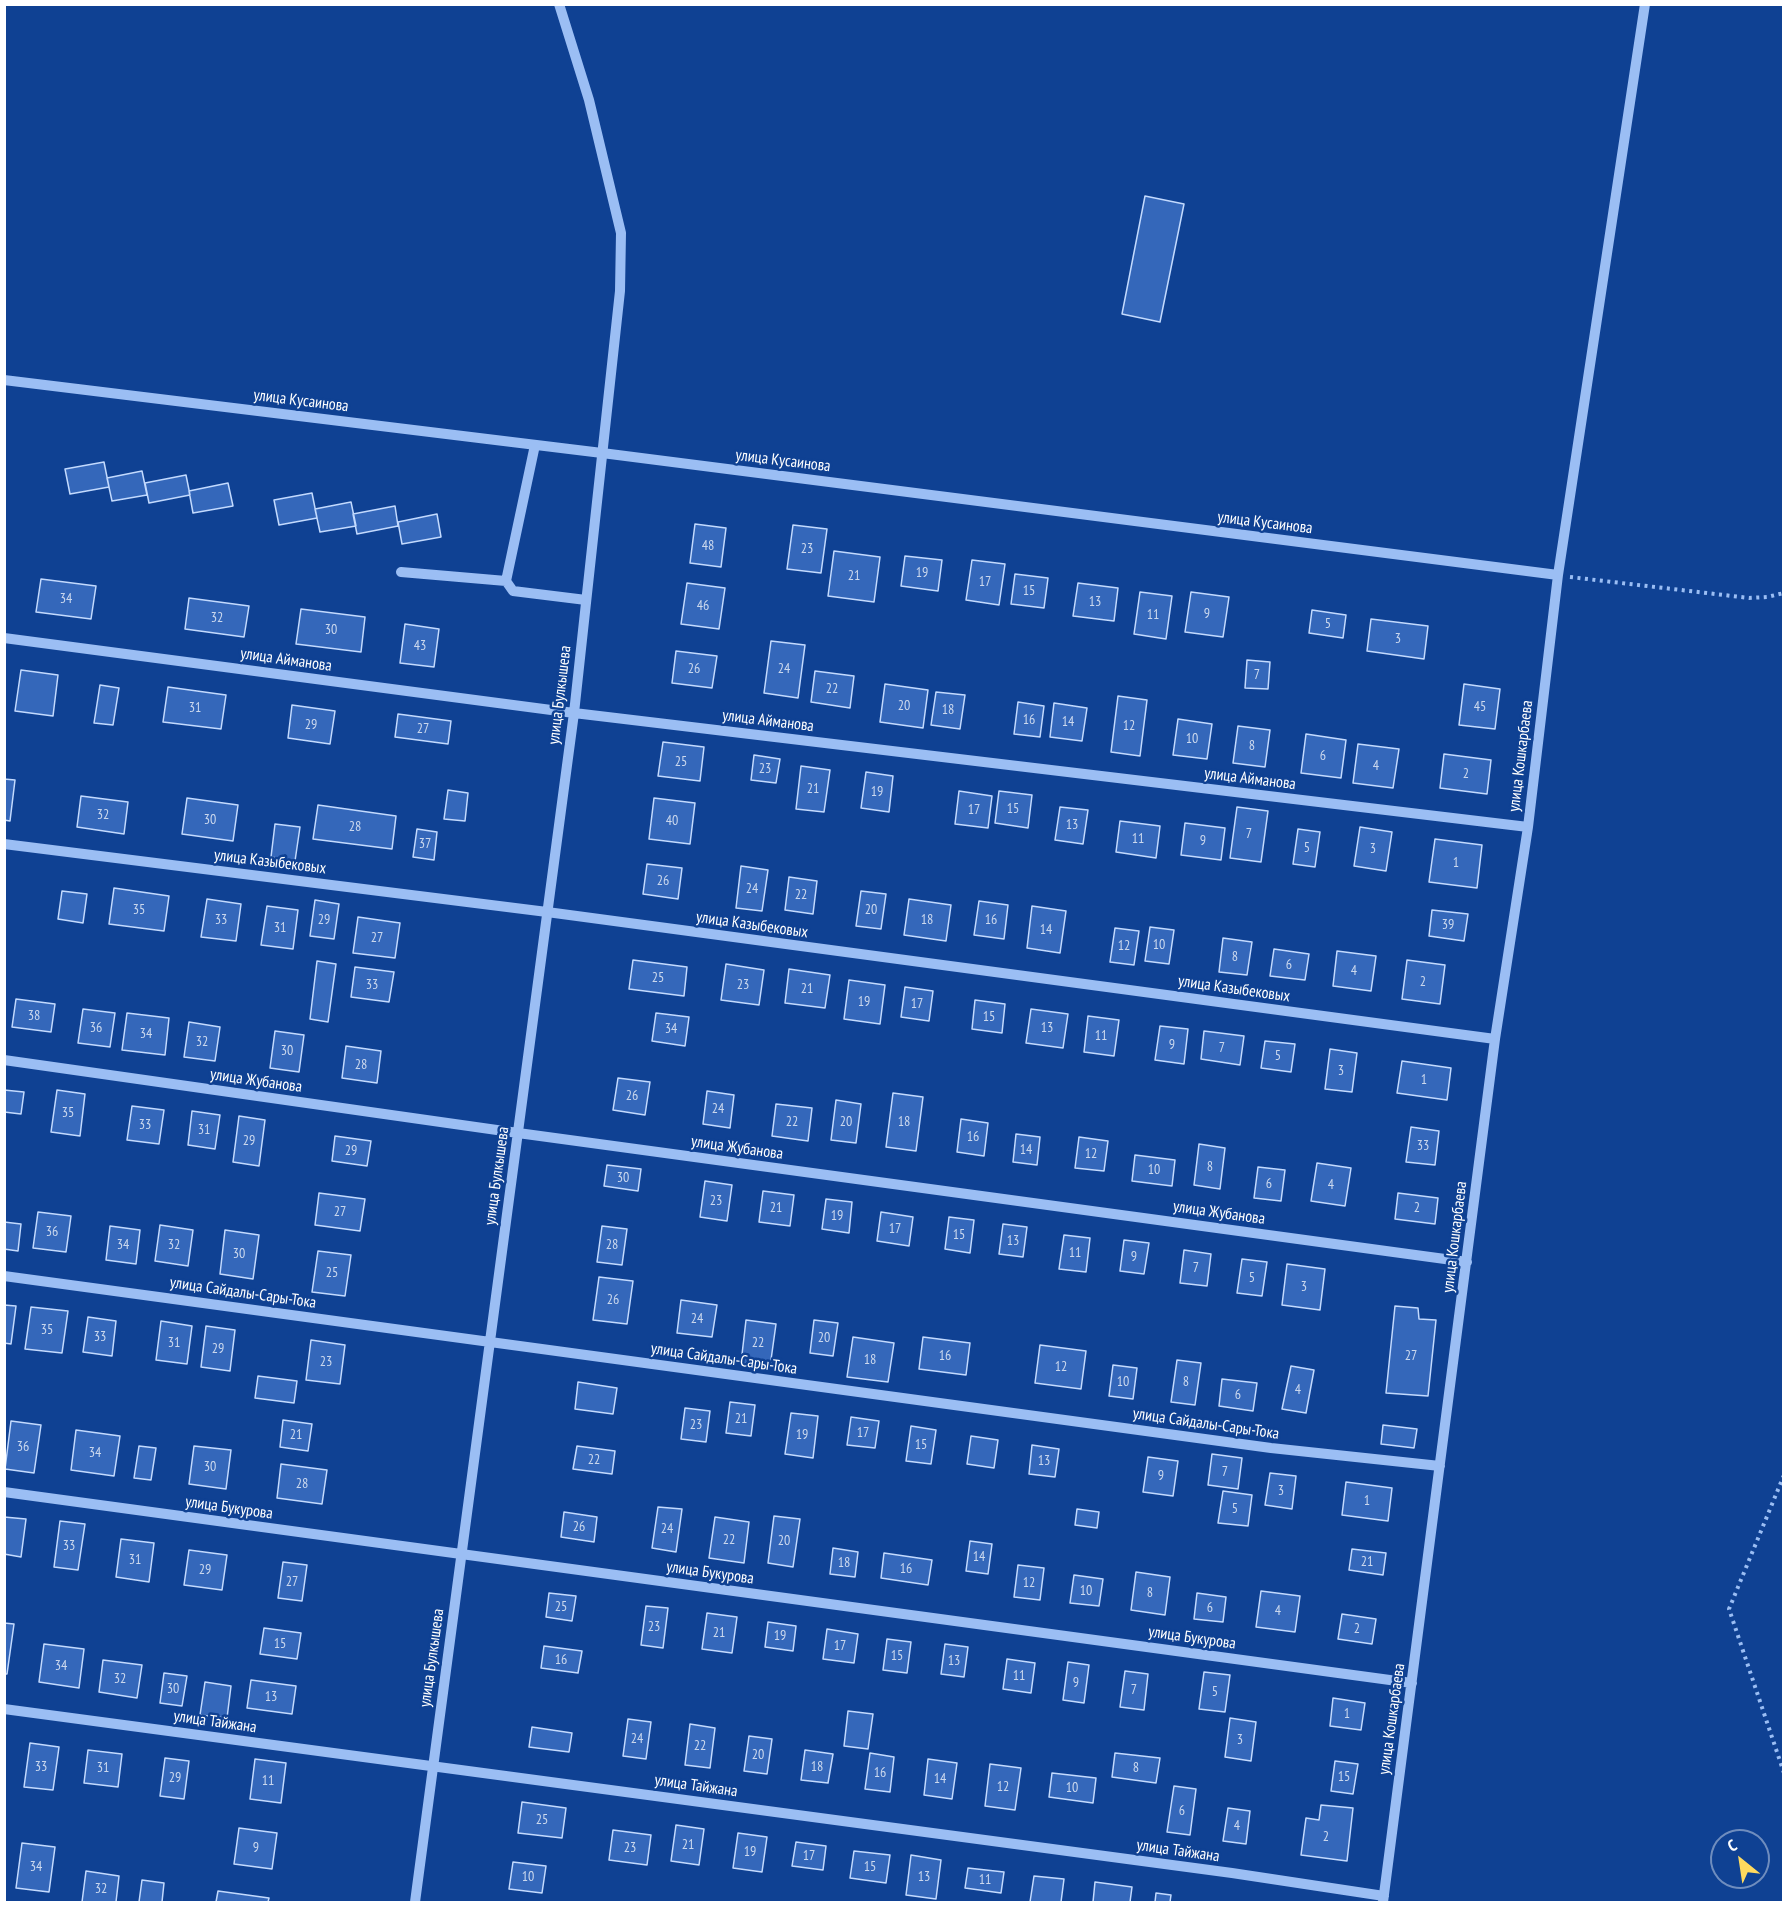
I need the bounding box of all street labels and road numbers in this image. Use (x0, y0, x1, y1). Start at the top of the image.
street label: улица Кусаинова (252, 386, 350, 416)
street label: улица Кусаинова (734, 446, 832, 476)
street label: улица Кусаинова (1216, 508, 1314, 538)
street label: улица Айманова (239, 644, 333, 676)
street label: улица Булкышева (544, 644, 576, 746)
street label: улица Кошкарбаева (1505, 699, 1537, 813)
street label: улица Айманова (721, 706, 815, 736)
street label: улица Айманова (1203, 764, 1297, 794)
street label: улица Казыбековых (213, 846, 327, 878)
street label: улица Казыбековых (695, 908, 809, 942)
street label: улица Казыбековых (1177, 972, 1291, 1006)
street label: улица Жубанова (209, 1065, 303, 1097)
street label: улица Булкышева (481, 1125, 513, 1227)
street label: улица Жубанова (690, 1132, 784, 1164)
street label: улица Кошкарбаева (1439, 1180, 1471, 1294)
street label: улица Жубанова (1172, 1197, 1266, 1229)
street label: улица Сайдалы-Сары-Тока (169, 1273, 317, 1313)
street label: улица Сайдалы-Сары-Тока (650, 1339, 798, 1379)
street label: улица Сайдалы-Сары-Тока (1132, 1404, 1280, 1444)
street label: улица Букурова (184, 1492, 274, 1524)
street label: улица Букурова (665, 1557, 755, 1589)
street label: улица Булкышева (416, 1607, 448, 1709)
street label: улица Букурова (1147, 1622, 1237, 1654)
street label: улица Кошкарбаева (1375, 1662, 1409, 1776)
street label: улица Тайжана (172, 1707, 258, 1737)
street label: улица Тайжана (653, 1771, 739, 1801)
street label: улица Тайжана (1135, 1836, 1221, 1866)

